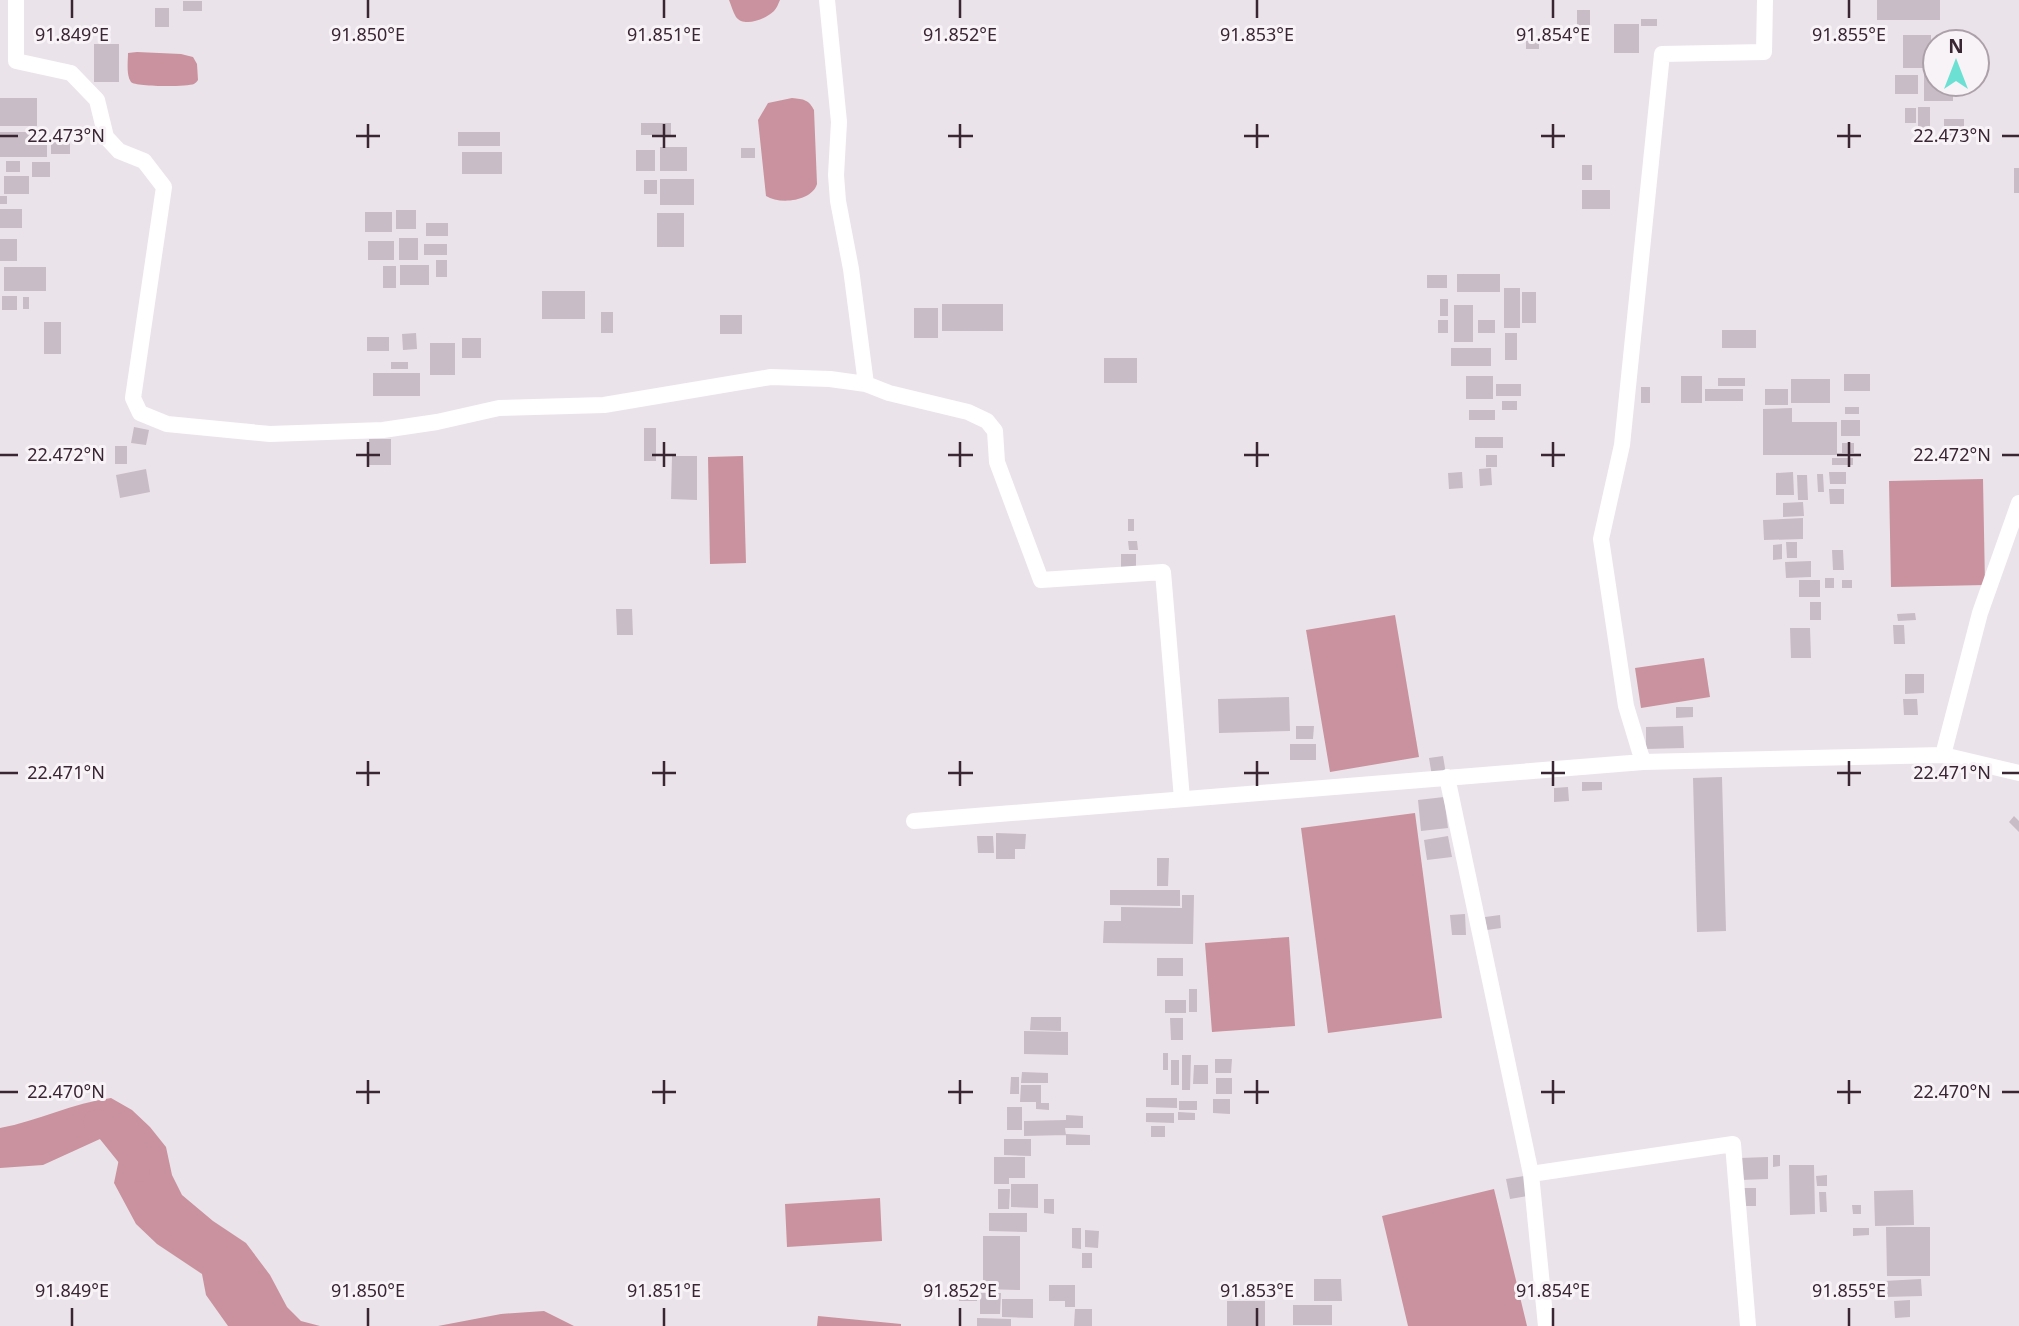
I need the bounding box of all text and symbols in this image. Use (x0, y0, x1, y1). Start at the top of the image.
text: 91.849°E (35, 22, 109, 46)
text: 91.850°E (331, 22, 405, 46)
text: 91.851°E (627, 22, 701, 46)
text: 91.852°E (923, 22, 997, 46)
text: 91.853°E (1220, 22, 1294, 46)
text: 91.854°E (1516, 22, 1590, 46)
text: 91.855°E (1812, 22, 1886, 46)
north arrow (1921, 28, 1991, 98)
text: N (1948, 33, 1964, 59)
text: 22.473°N (27, 123, 105, 147)
text: 22.473°N (1913, 123, 1991, 147)
text: 22.472°N (27, 442, 105, 466)
text: 22.472°N (1913, 442, 1991, 466)
text: 22.471°N (27, 760, 105, 784)
text: 22.471°N (1913, 760, 1991, 784)
text: 22.470°N (27, 1079, 105, 1103)
text: 22.470°N (1913, 1079, 1991, 1103)
text: 91.849°E (35, 1278, 109, 1302)
text: 91.850°E (331, 1278, 405, 1302)
text: 91.851°E (627, 1278, 701, 1302)
text: 91.852°E (923, 1278, 997, 1302)
text: 91.853°E (1220, 1278, 1294, 1302)
text: 91.854°E (1516, 1278, 1590, 1302)
text: 91.855°E (1812, 1278, 1886, 1302)

